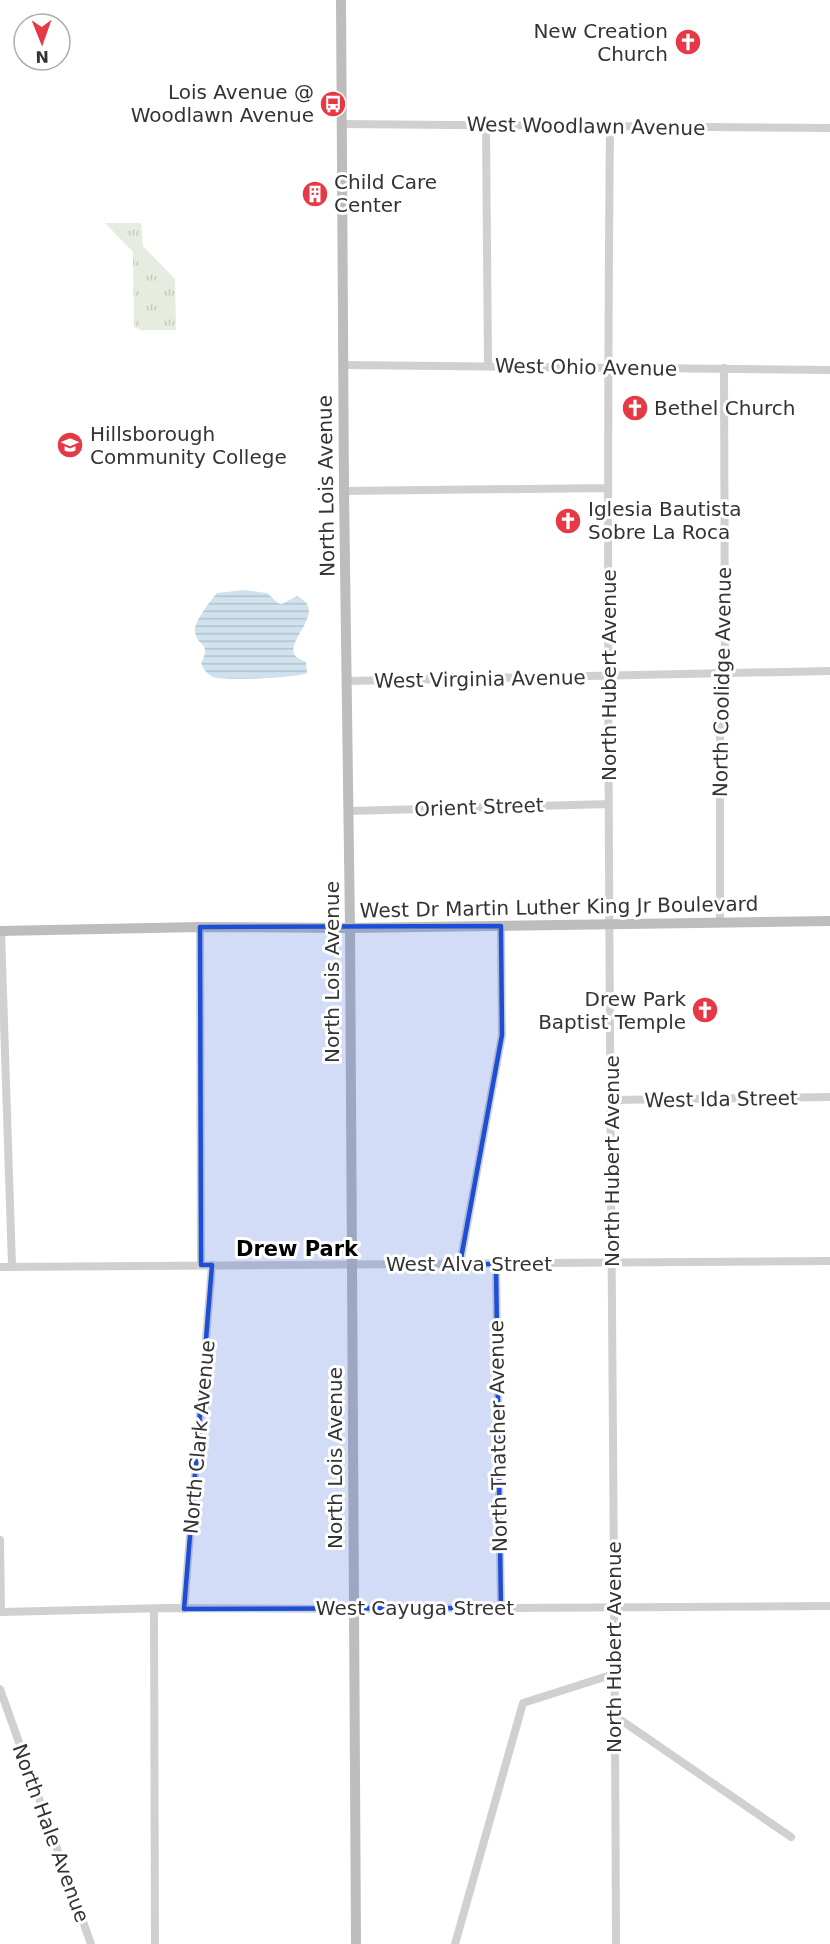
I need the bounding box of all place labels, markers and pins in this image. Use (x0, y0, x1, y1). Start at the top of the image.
place label: New Creation Church (533, 19, 668, 66)
church icon: New Creation Church (673, 27, 703, 57)
place label: Lois Avenue @ Woodlawn Avenue (131, 80, 314, 127)
bus stop icon: Lois Avenue @ Woodlawn Avenue (318, 89, 348, 119)
place label: Child Care Center (334, 170, 437, 217)
building icon: Child Care Center (300, 179, 330, 209)
church icon: Bethel Church (620, 393, 650, 423)
place label: Bethel Church (654, 396, 796, 420)
place label: Hillsborough Community College (90, 422, 287, 469)
school or university icon: Hillsborough Community College (55, 430, 85, 460)
place label: Iglesia Bautista Sobre La Roca (588, 497, 742, 544)
church icon: Iglesia Bautista Sobre La Roca (553, 506, 583, 536)
place label: Drew Park Baptist Temple (538, 987, 686, 1034)
church icon: Drew Park Baptist Temple (690, 995, 720, 1025)

